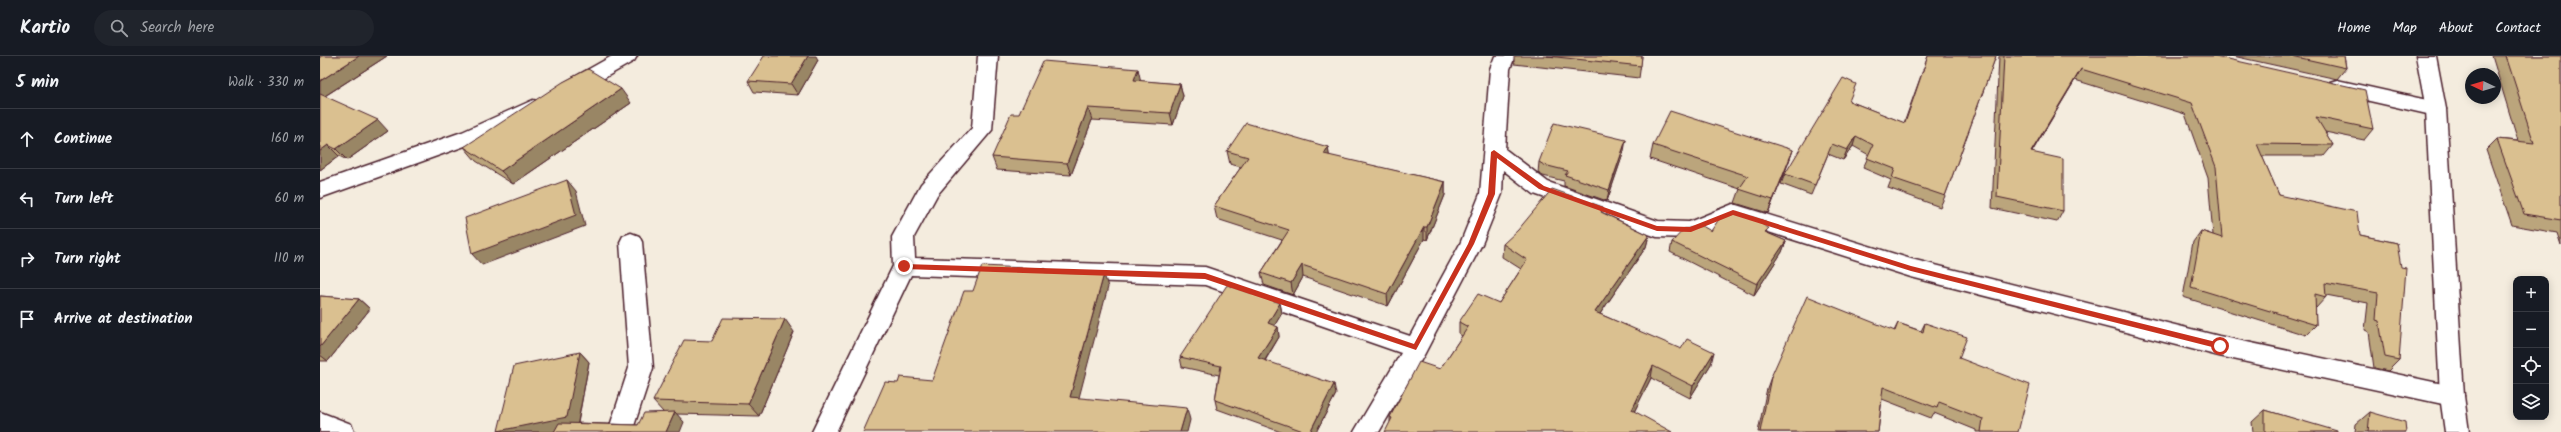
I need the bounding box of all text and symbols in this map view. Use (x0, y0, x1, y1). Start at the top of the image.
search box (94, 10, 374, 46)
text: Kartio (20, 13, 70, 43)
text: Search here (140, 16, 214, 40)
icon: search (108, 17, 130, 39)
text: Home (2337, 17, 2371, 39)
text: Map (2393, 17, 2417, 39)
text: About (2439, 17, 2473, 39)
text: Contact (2495, 17, 2541, 39)
north arrow (2465, 68, 2501, 104)
text: 5 min (16, 69, 59, 96)
text: Walk · 330 m (228, 72, 304, 93)
text: Continue (54, 127, 112, 151)
icon: ahead (16, 128, 38, 150)
text: 160 m (271, 128, 304, 149)
text: Turn left (54, 187, 114, 211)
icon: left (16, 188, 38, 210)
text: 60 m (275, 188, 304, 209)
text: Turn right (54, 247, 121, 271)
icon: right (16, 248, 38, 270)
text: 110 m (274, 248, 304, 269)
route end (895, 257, 913, 275)
map controls (2513, 276, 2549, 420)
button: + (2513, 276, 2549, 312)
text: Arrive at destination (54, 307, 193, 331)
icon: arrive (16, 308, 38, 330)
button: − (2513, 312, 2549, 348)
route start (2211, 337, 2229, 355)
button: locate (2513, 348, 2549, 384)
button: layers (2513, 384, 2549, 420)

